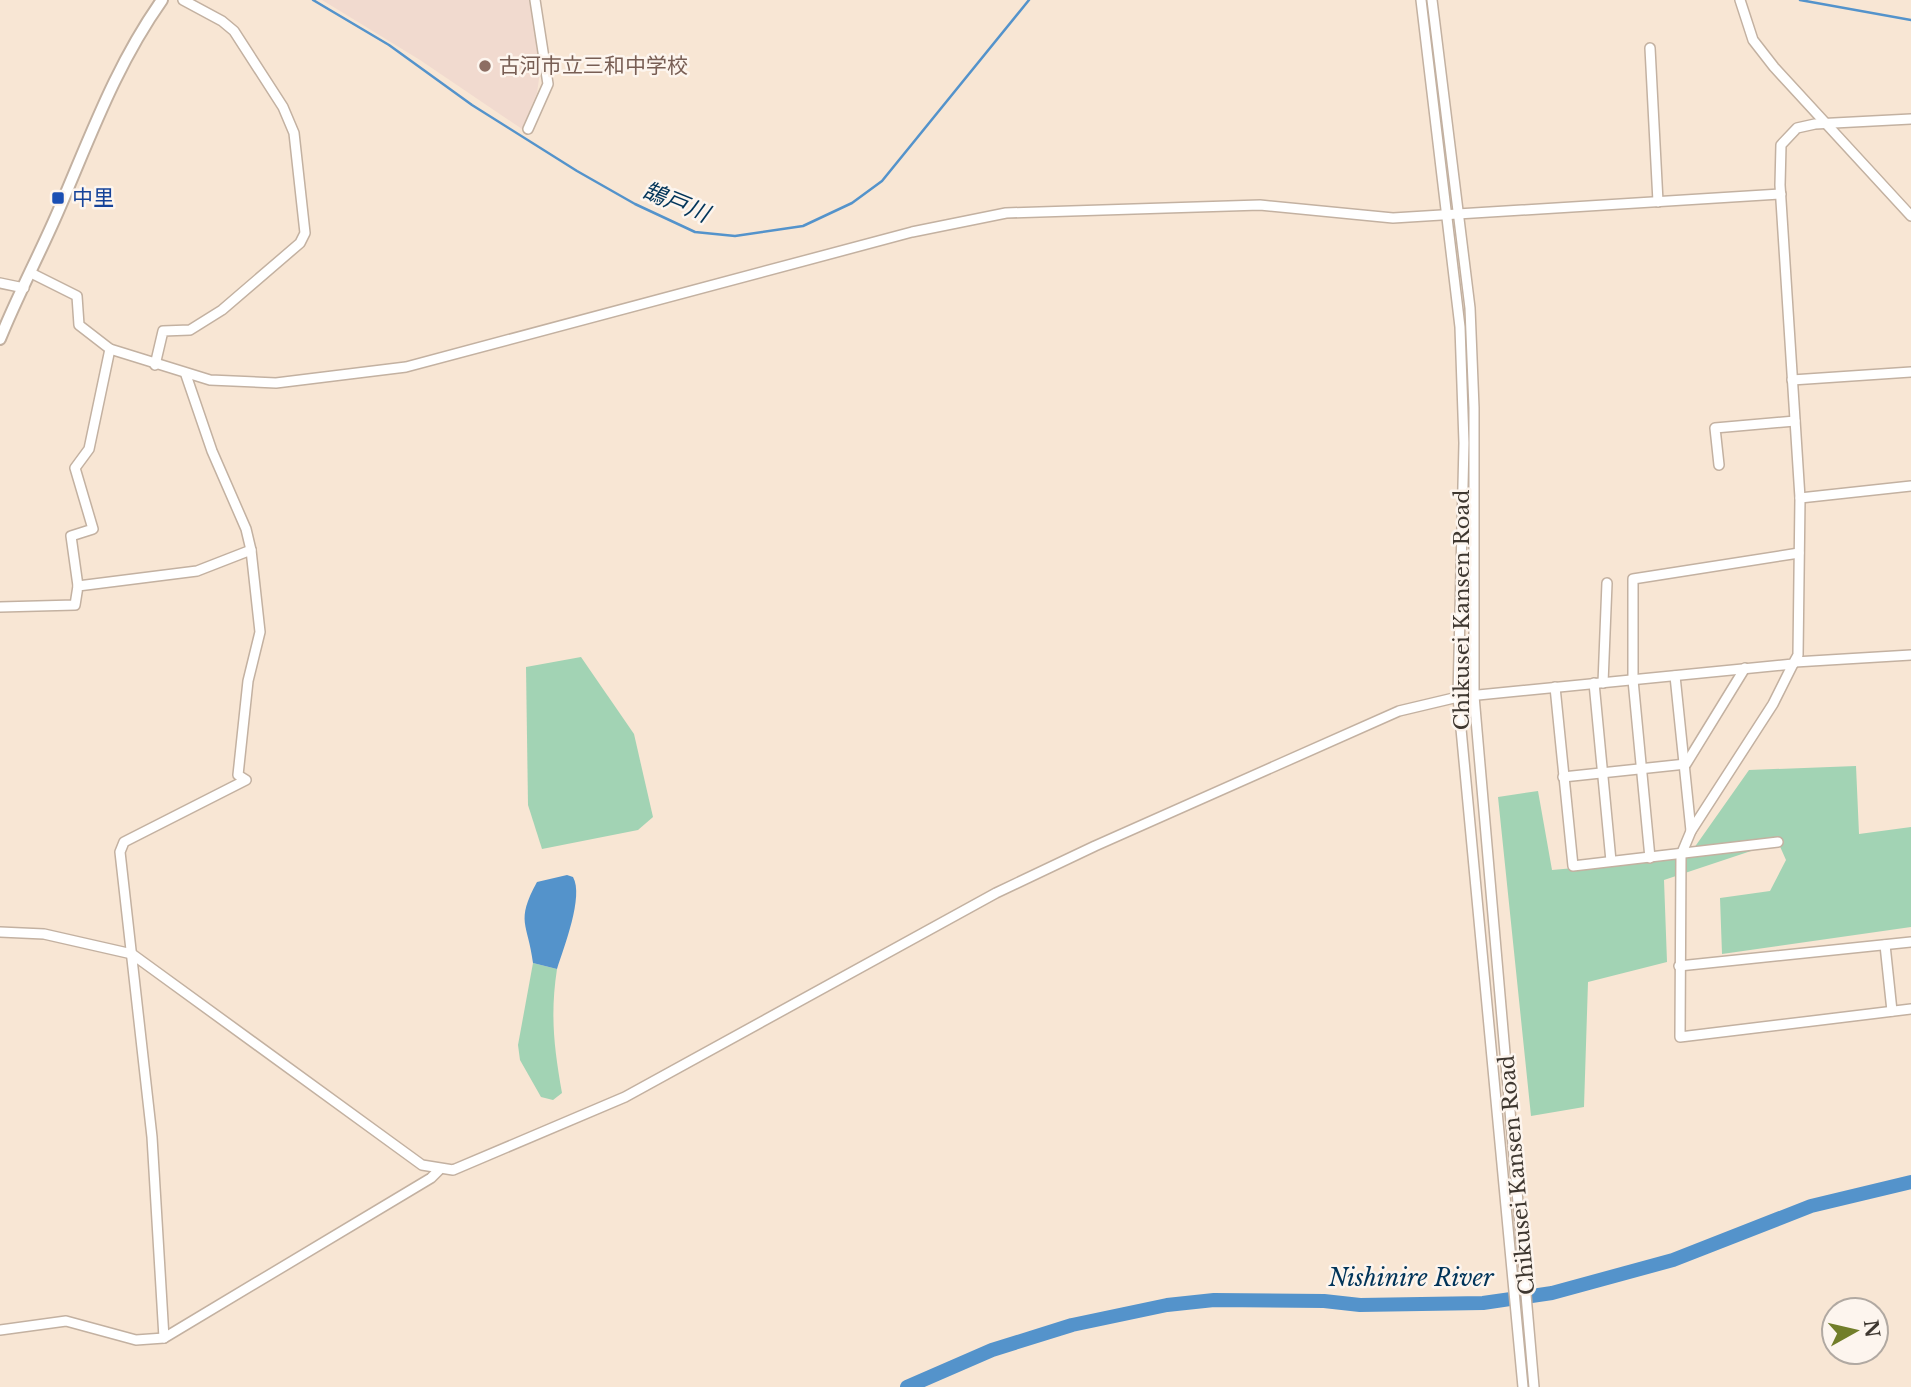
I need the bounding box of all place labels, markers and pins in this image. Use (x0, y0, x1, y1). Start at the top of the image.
place label: 古河市立三和中学校 (499, 53, 688, 79)
marker: 古河市立三和中学校 (477, 58, 493, 74)
place label: 中里 (72, 185, 114, 211)
marker: 中里 (50, 190, 66, 206)

